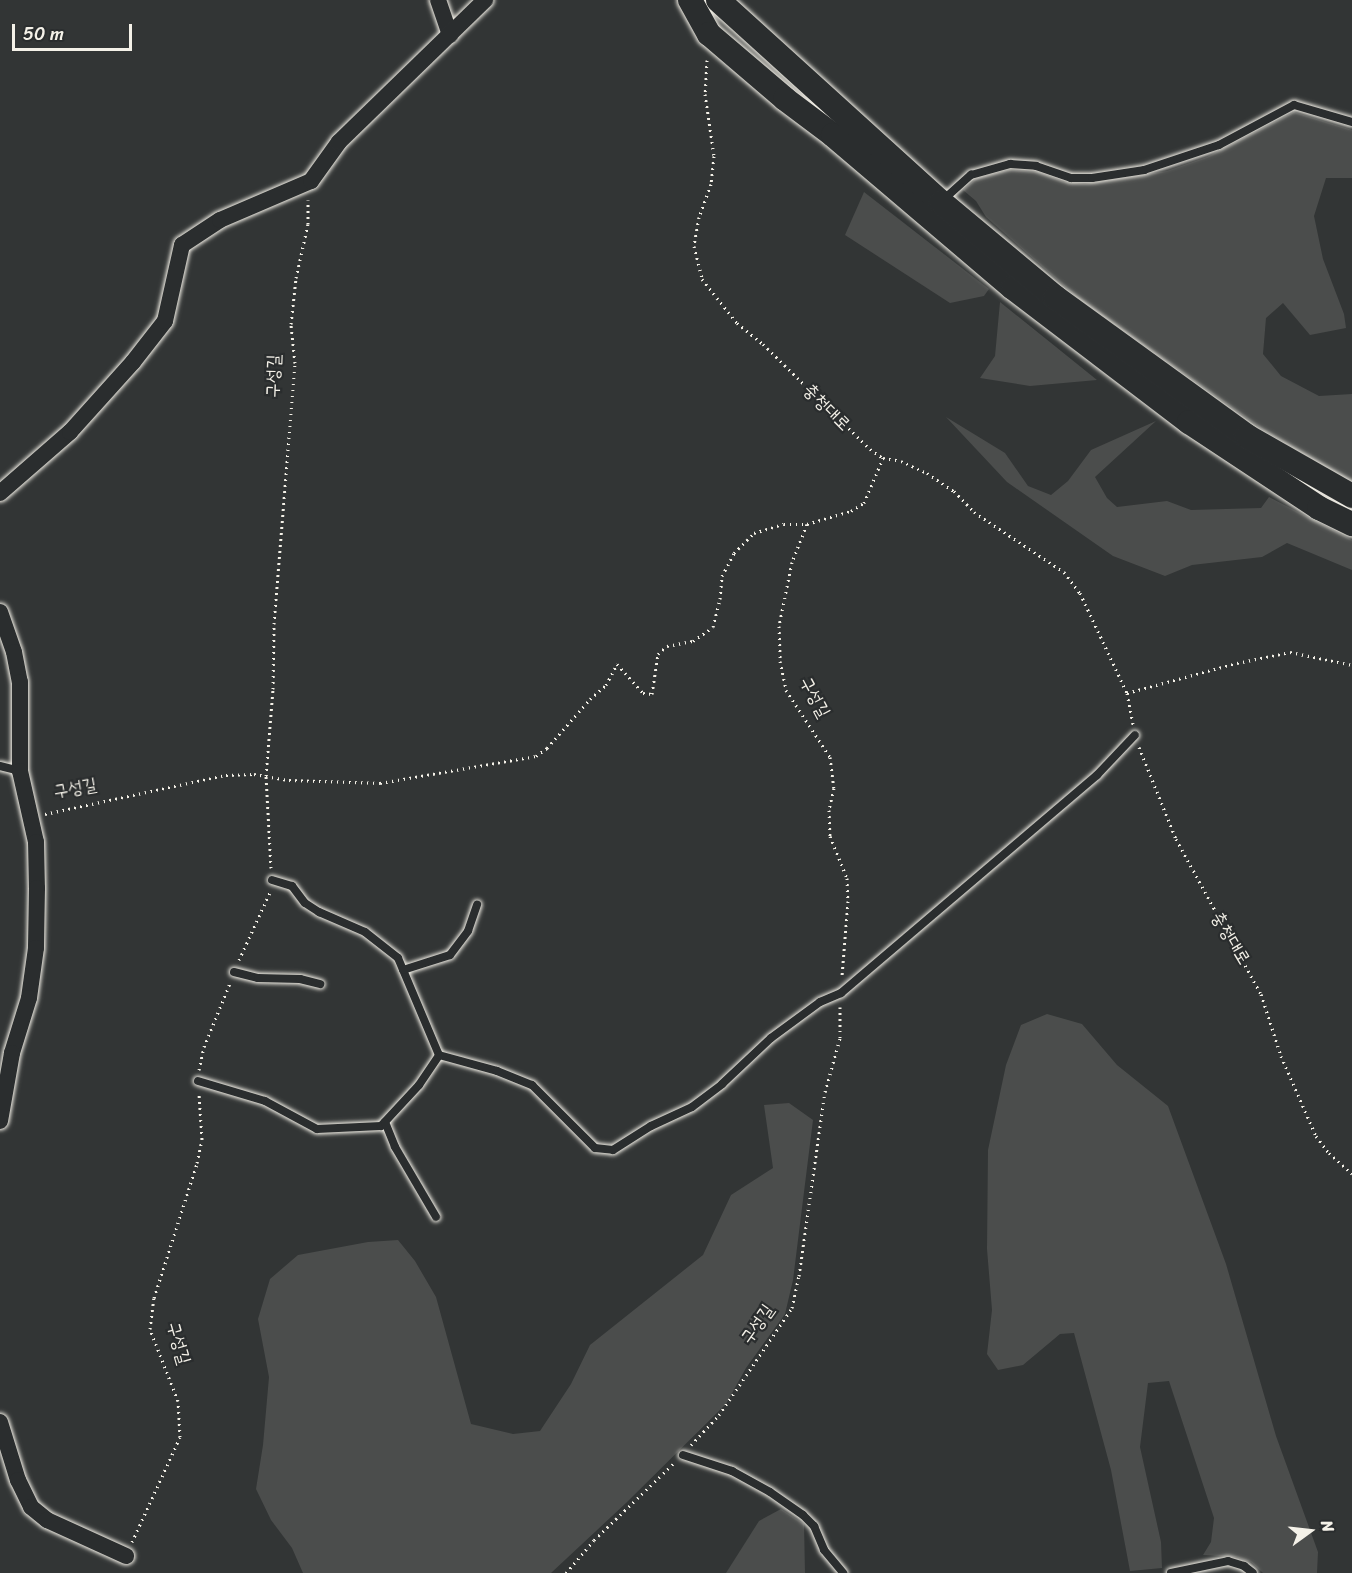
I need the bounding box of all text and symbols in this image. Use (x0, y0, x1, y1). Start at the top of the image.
scale bar (15, 12, 135, 50)
text: 50 m (23, 18, 64, 50)
street label: 구성길 (261, 354, 285, 398)
street label: 충청대로 (799, 379, 855, 435)
street label: 구성길 (795, 673, 835, 721)
street label: 구성길 (52, 774, 98, 802)
street label: 충청대로 (1207, 908, 1255, 968)
street label: 구성길 (736, 1300, 778, 1348)
street label: 구성길 (163, 1319, 195, 1367)
north arrow (1280, 1501, 1340, 1561)
text: N (1312, 1517, 1343, 1535)

